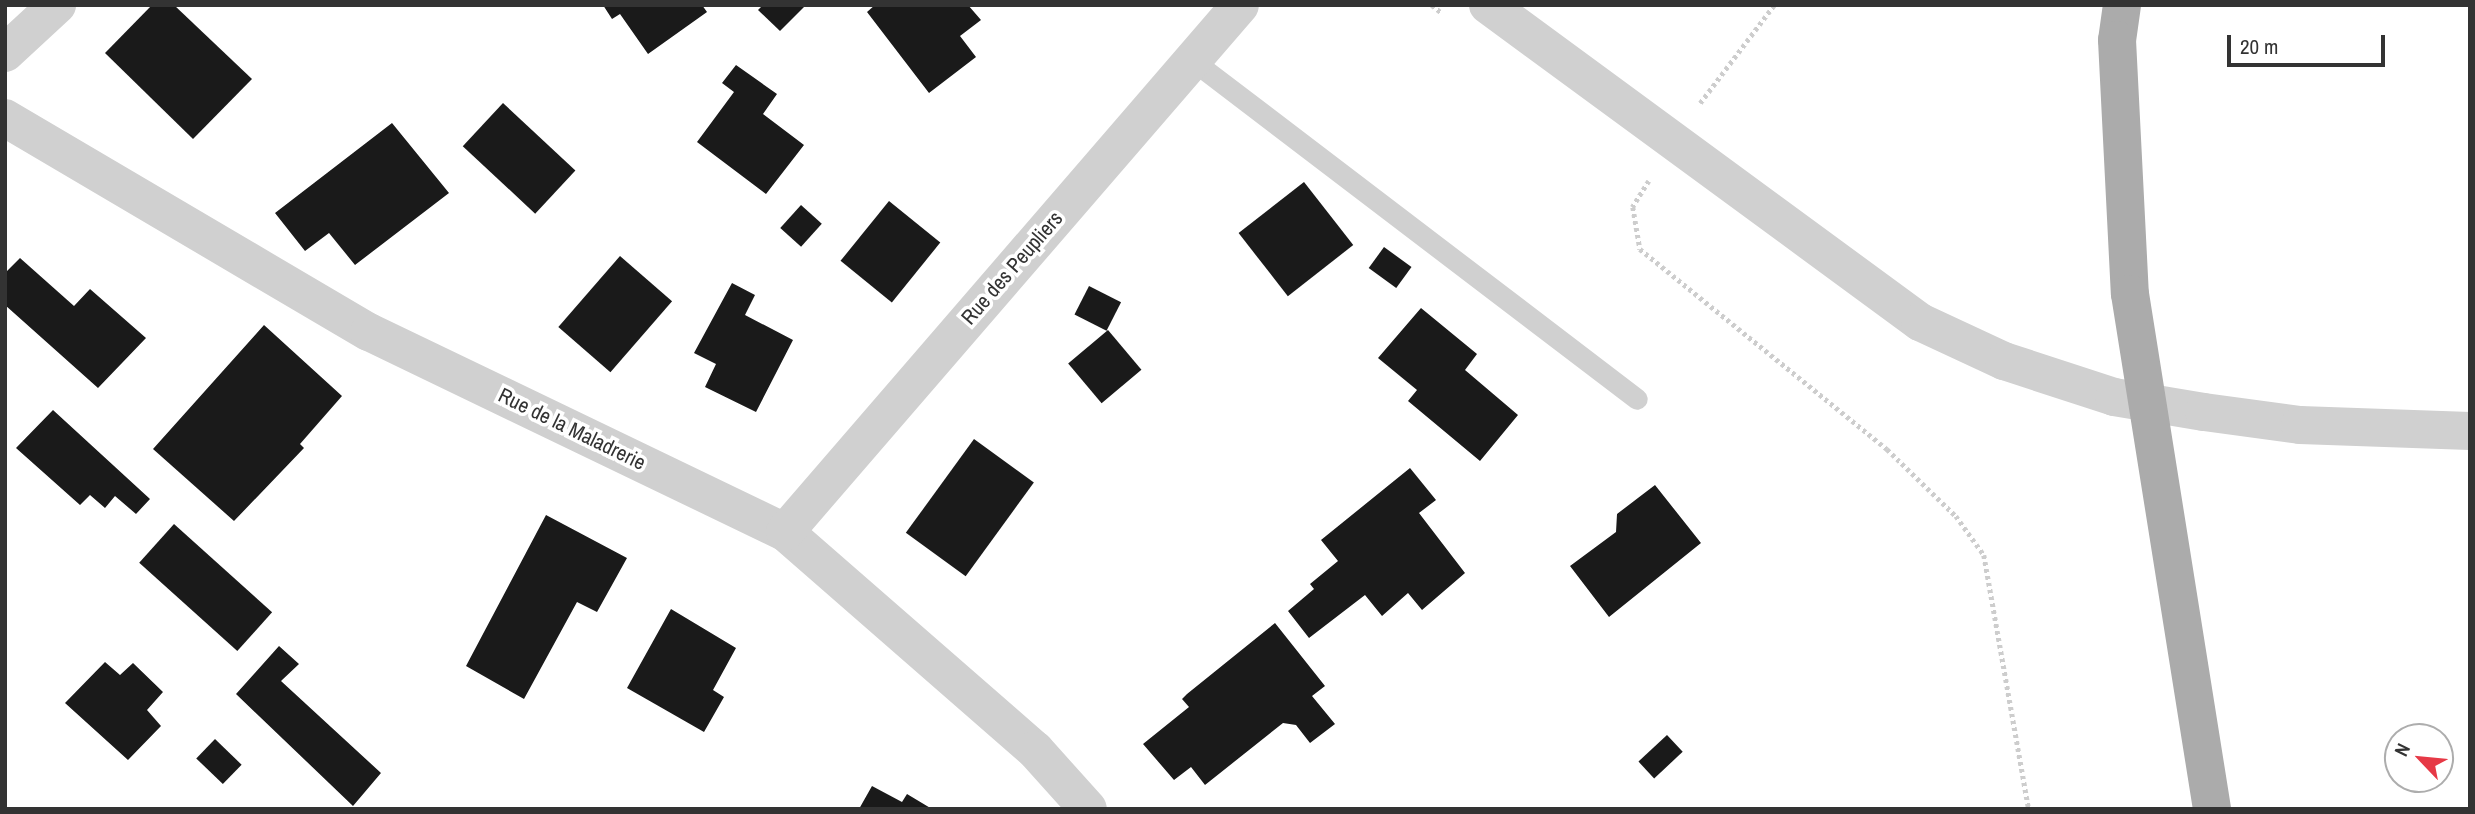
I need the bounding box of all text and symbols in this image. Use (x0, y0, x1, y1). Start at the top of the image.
scale bar (2230, 21, 2388, 65)
text: 20 m (2240, 32, 2278, 61)
street label: Rue des Peupliers (956, 206, 1068, 330)
street label: Rue de la Maladrerie (494, 382, 650, 476)
north arrow (2384, 723, 2454, 793)
text: N (2388, 739, 2416, 760)

